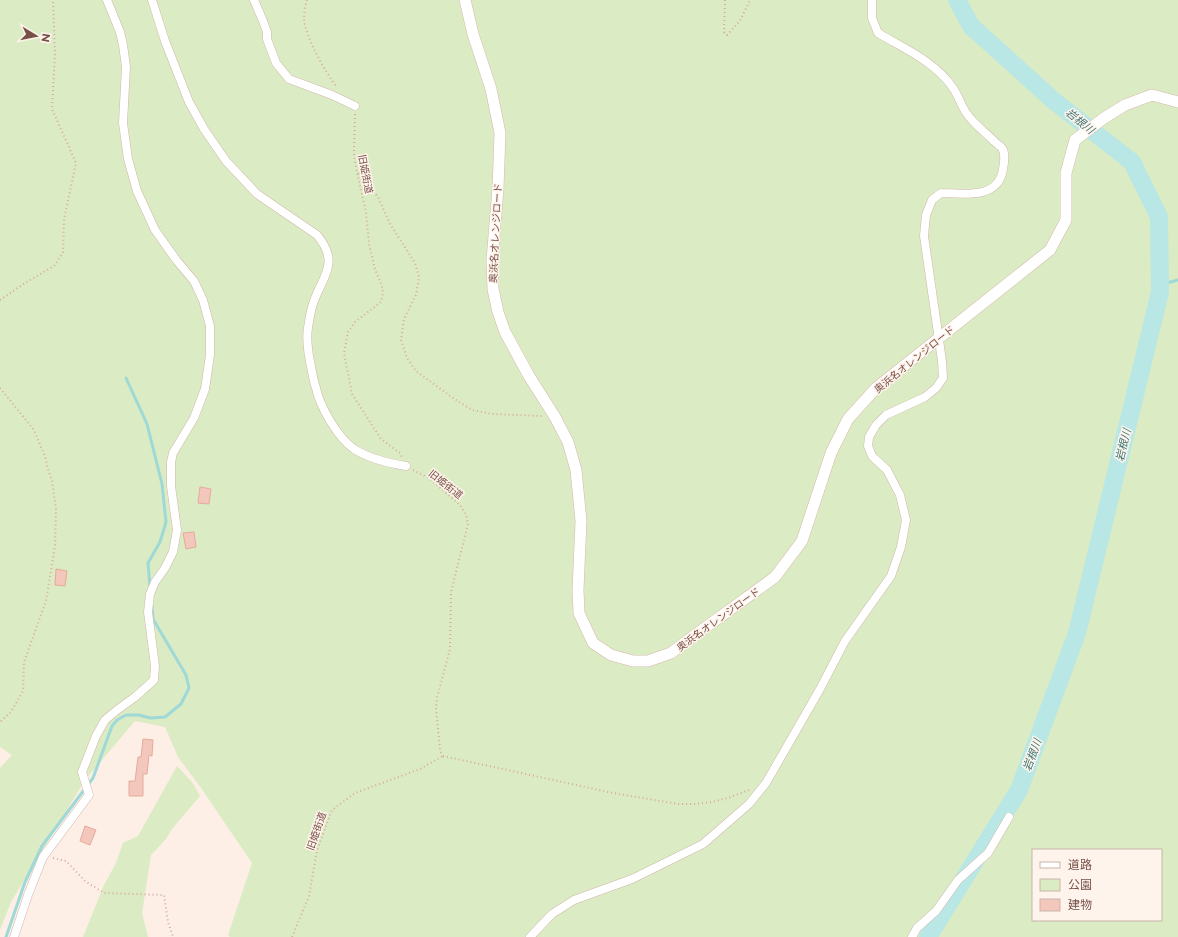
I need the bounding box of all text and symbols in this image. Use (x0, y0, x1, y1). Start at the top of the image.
north arrow (16, 16, 56, 56)
text: N (38, 32, 54, 43)
water label: 岩根川 (1063, 105, 1098, 137)
street label: 旧姫街道 (355, 153, 376, 195)
street label: 奥浜名オレンジロード (486, 183, 505, 283)
street label: 奥浜名オレンジロード (871, 323, 957, 396)
water label: 岩根川 (1112, 426, 1134, 463)
street label: 旧姫街道 (426, 467, 465, 502)
street label: 奥浜名オレンジロード (674, 585, 763, 654)
water label: 岩根川 (1020, 736, 1045, 773)
street label: 旧姫街道 (304, 810, 329, 852)
legend (1032, 849, 1162, 921)
text: 道路 (1068, 857, 1092, 872)
text: 公園 (1068, 877, 1092, 892)
text: 建物 (1068, 897, 1092, 912)

